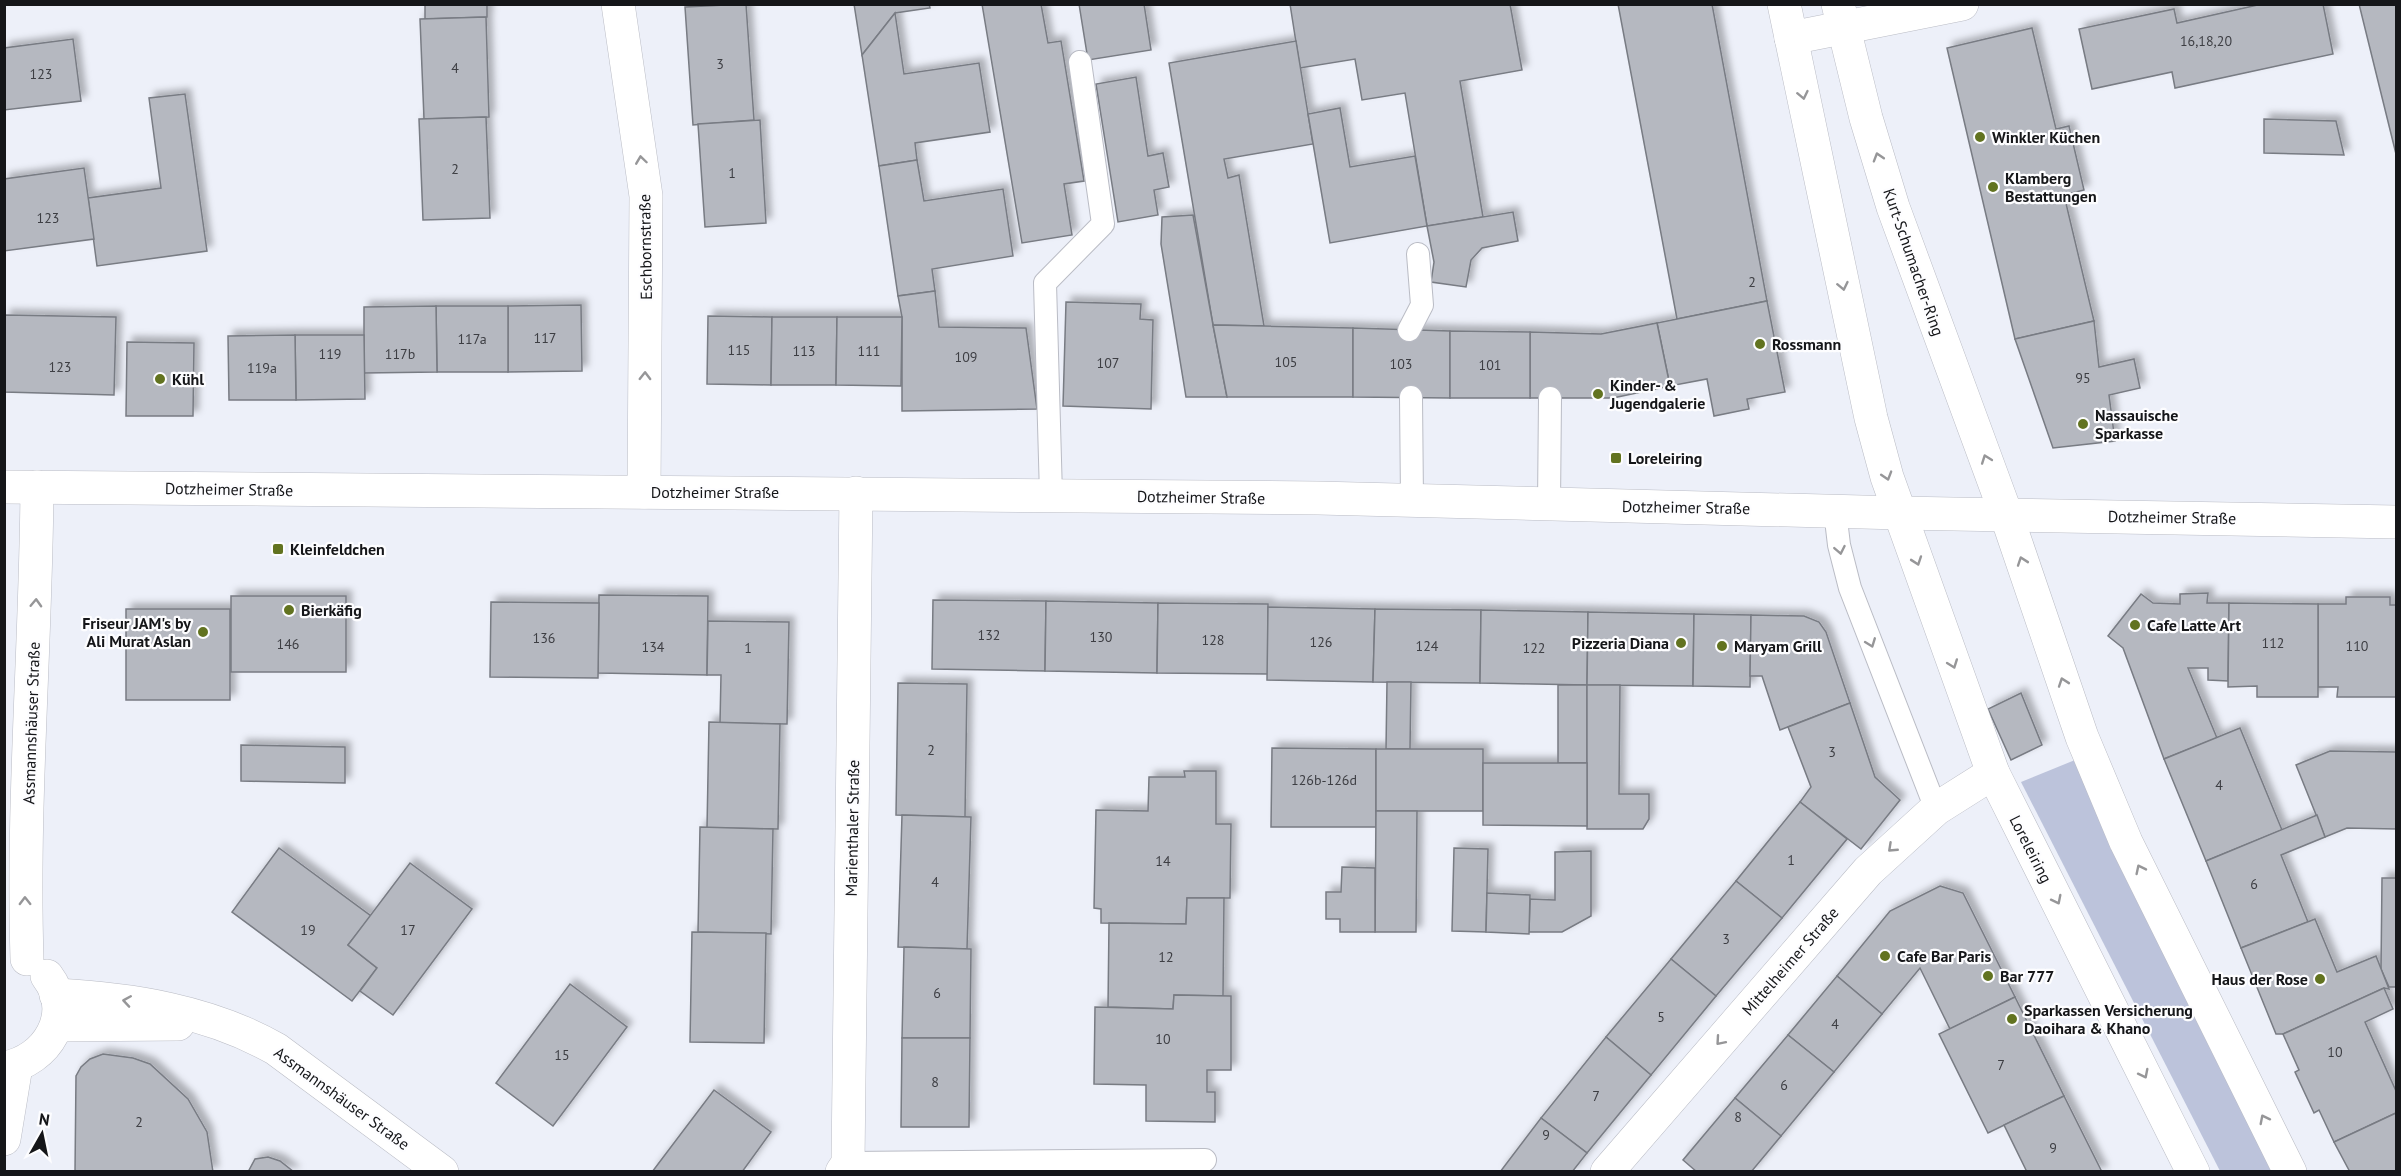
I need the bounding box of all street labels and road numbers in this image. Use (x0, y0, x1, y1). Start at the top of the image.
street label: Kurt-Schumacher-Ring (1879, 185, 1949, 339)
street label: Eschbornstraße (634, 194, 656, 300)
street label: Dotzheimer Straße (165, 478, 293, 500)
street label: Dotzheimer Straße (651, 482, 779, 502)
street label: Dotzheimer Straße (1137, 486, 1265, 508)
street label: Dotzheimer Straße (1622, 496, 1750, 518)
street label: Dotzheimer Straße (2108, 506, 2236, 528)
street label: Assmannshäuser Straße (18, 641, 44, 805)
street label: Marienthaler Straße (841, 759, 863, 897)
street label: Loreleiring (2005, 812, 2057, 886)
street label: Mittelheimer Straße (1737, 903, 1843, 1019)
street label: Assmannshäuser Straße (270, 1042, 414, 1154)

